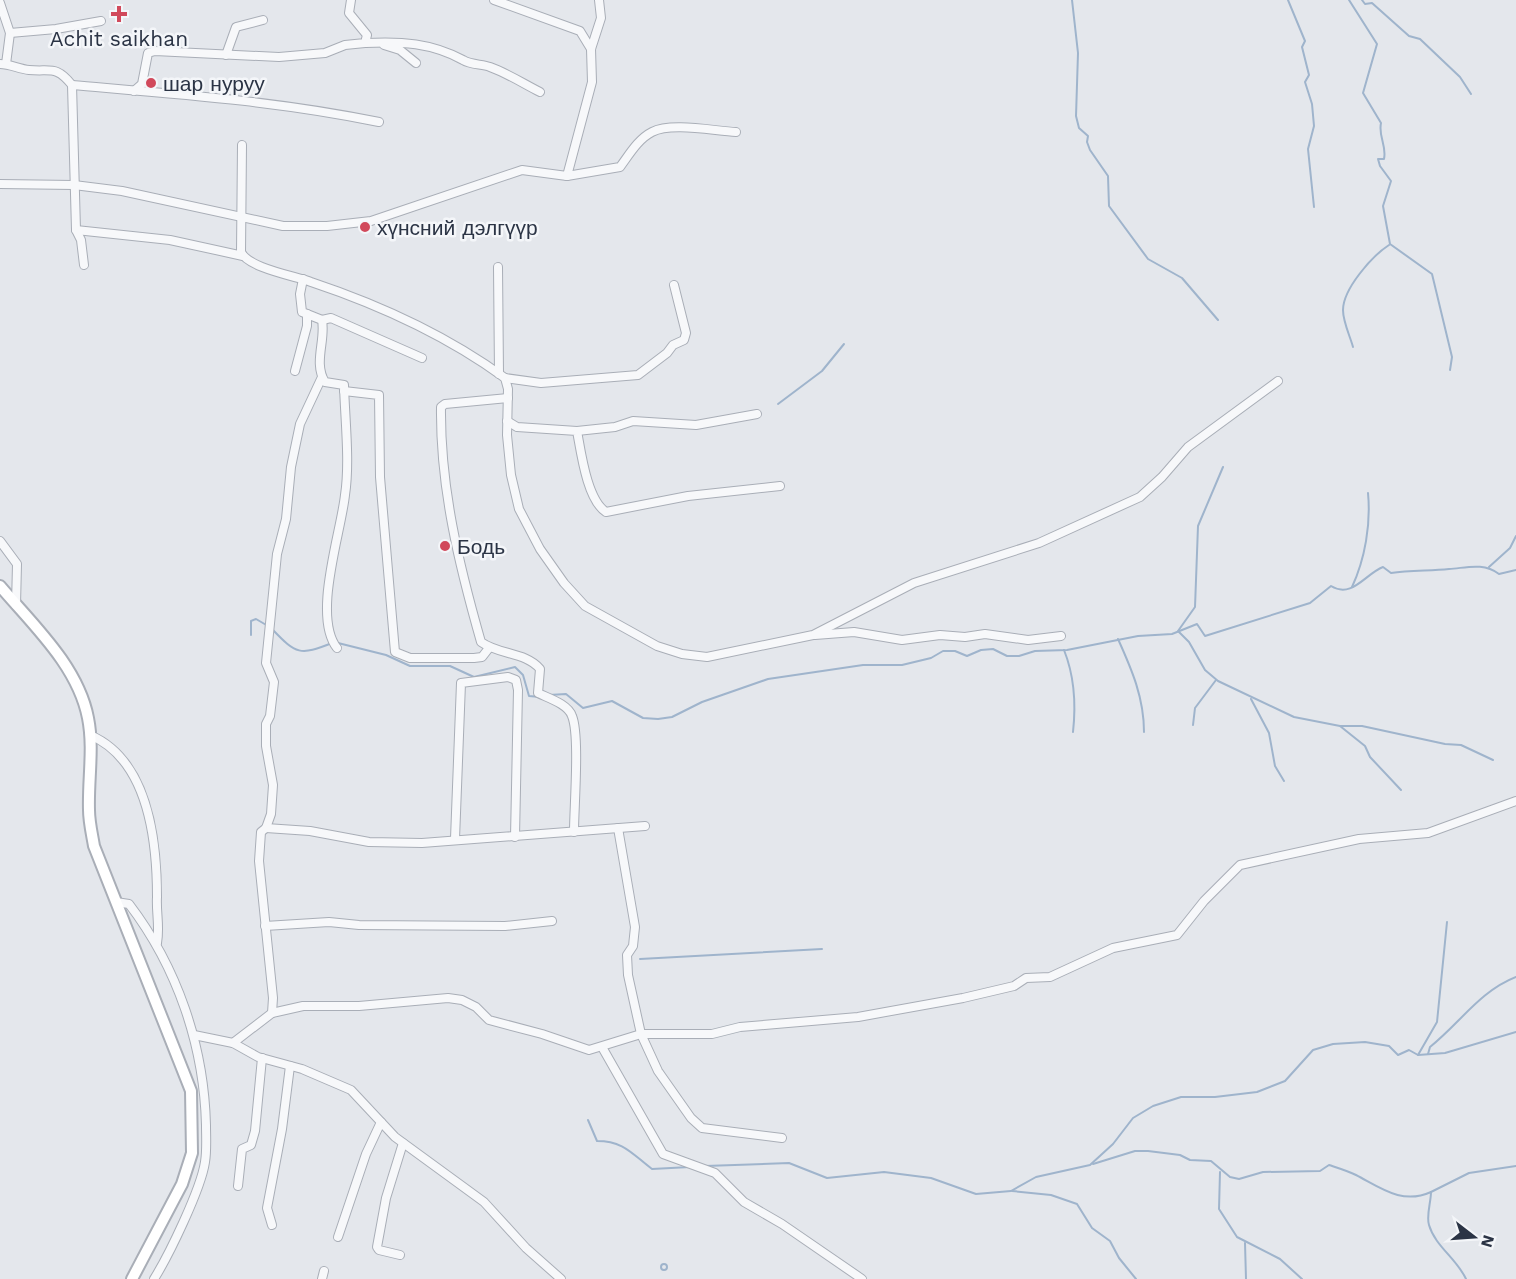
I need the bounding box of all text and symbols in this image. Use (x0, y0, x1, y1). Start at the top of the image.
marker: Achit saikhan (110, 5, 128, 23)
place label: Achit saikhan (50, 26, 188, 51)
place label: шар нуруу (163, 71, 265, 96)
marker: шар нуруу (144, 76, 158, 90)
place label: хүнсний дэлгүүр (377, 215, 538, 240)
marker: хүнсний дэлгүүр (358, 220, 372, 234)
place label: Бодь (457, 534, 505, 559)
marker: Бодь (438, 539, 452, 553)
north arrow (1444, 1207, 1504, 1267)
text: N (1477, 1233, 1499, 1250)

